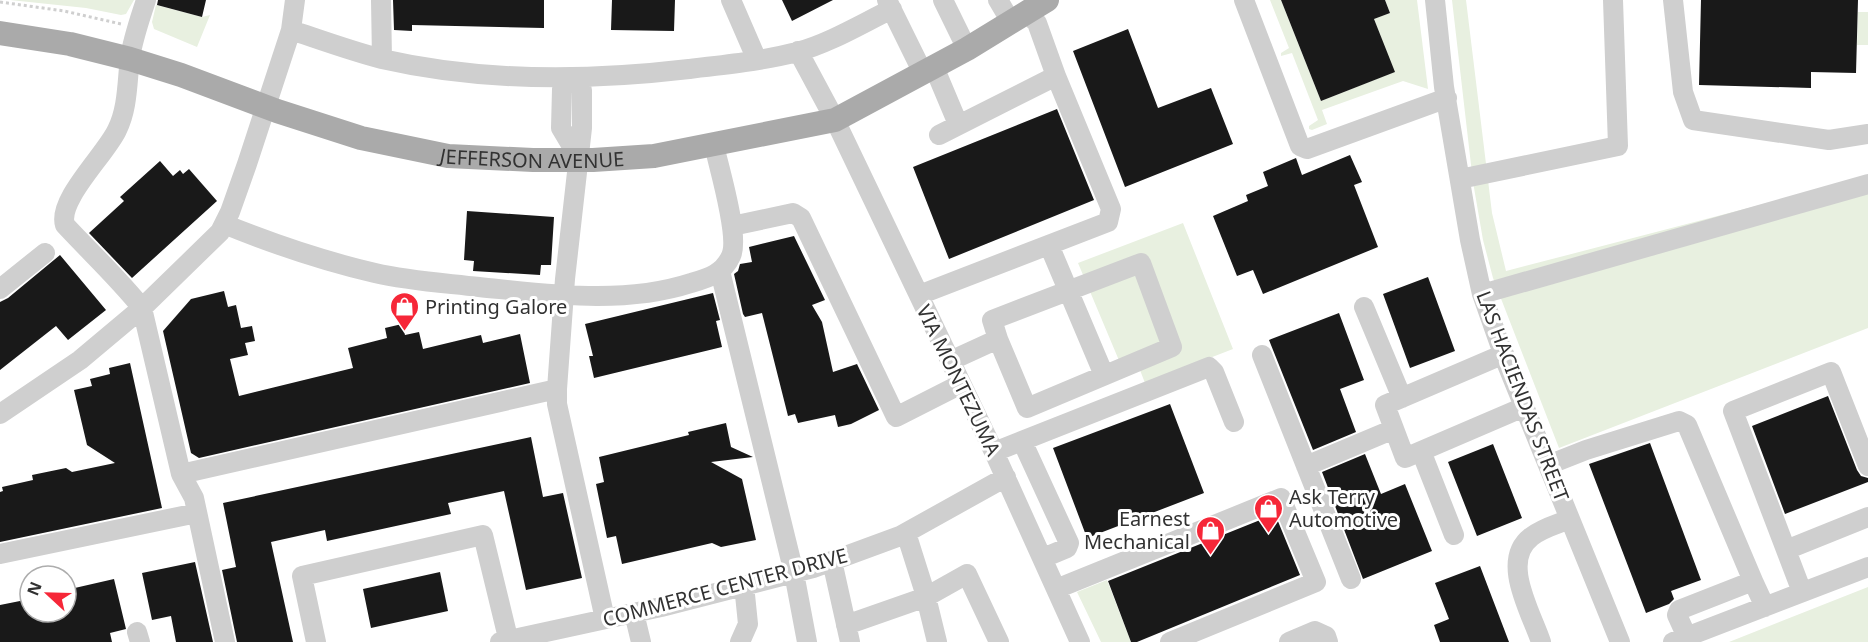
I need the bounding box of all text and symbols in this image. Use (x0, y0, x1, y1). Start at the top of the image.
street label: JEFFERSON AVENUE (436, 141, 625, 174)
street label: LAS HACIENDAS STREET (1470, 287, 1576, 505)
shop icon: Printing Galore (388, 290, 420, 332)
place label: Printing Galore (425, 293, 567, 320)
street label: VIA MONTEZUMA (911, 300, 1007, 460)
place label: Ask Terry Automotive (1289, 483, 1398, 533)
shop icon: Ask Terry Automotive (1252, 492, 1284, 534)
place label: Earnest Mechanical (1084, 505, 1190, 555)
shop icon: Earnest Mechanical (1195, 514, 1227, 556)
street label: COMMERCE CENTER DRIVE (600, 541, 850, 633)
north arrow (18, 564, 78, 624)
text: N (21, 578, 47, 599)

